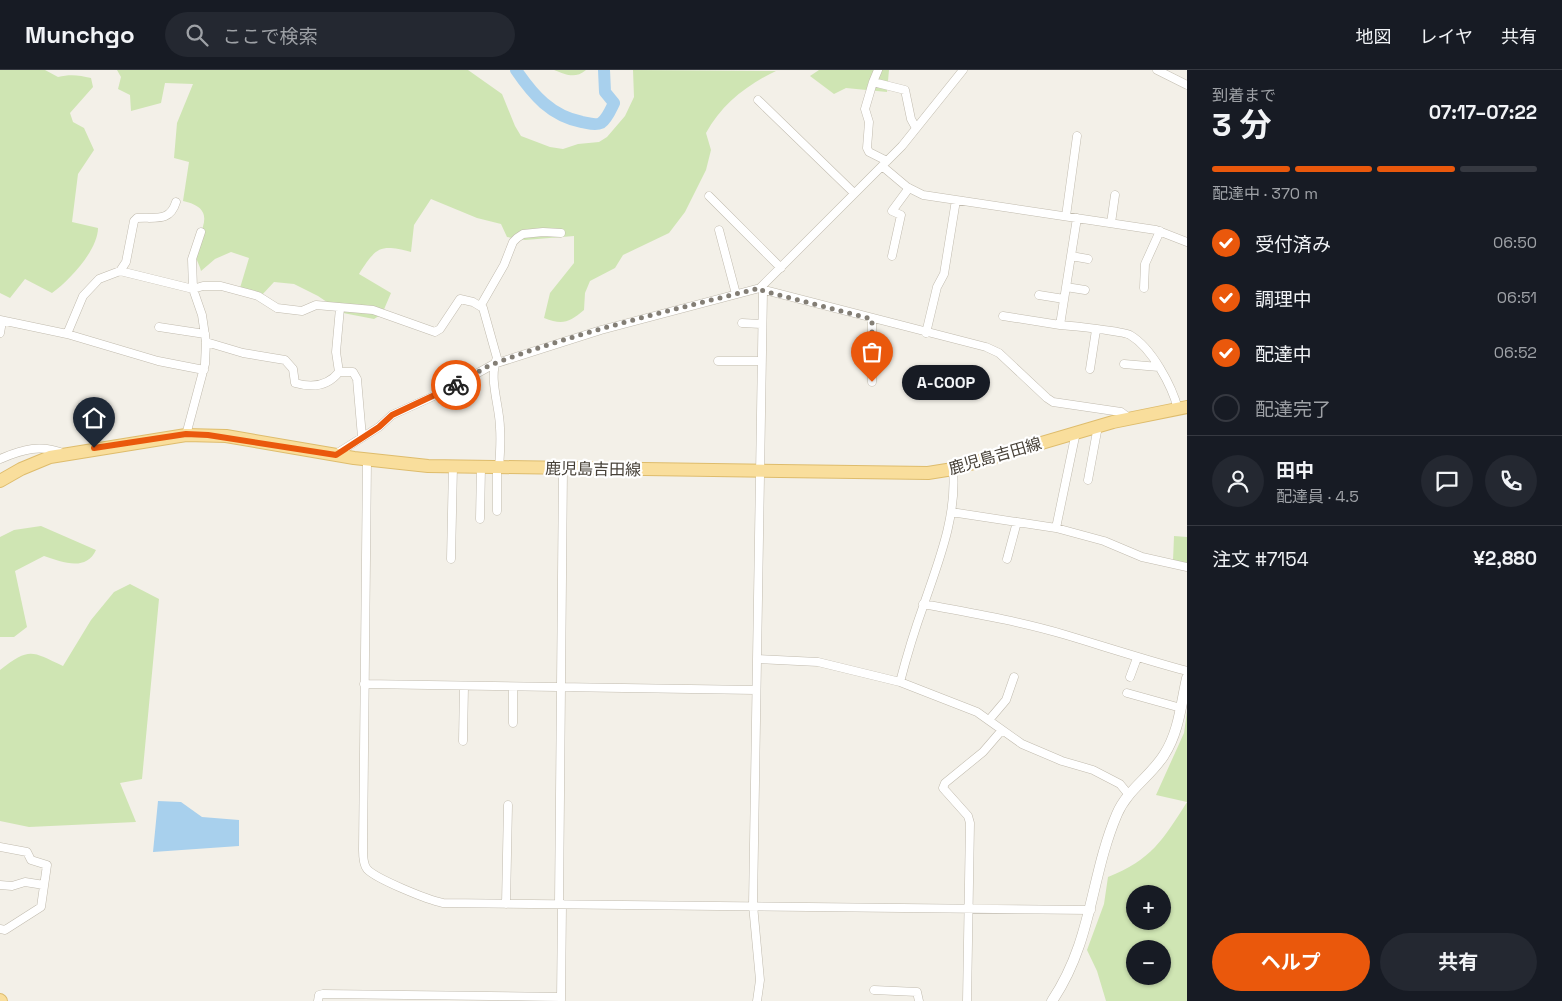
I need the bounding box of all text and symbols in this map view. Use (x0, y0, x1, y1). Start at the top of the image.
search box (165, 12, 515, 57)
text: Munchgo (25, 19, 135, 50)
icon: search (183, 21, 211, 49)
text: ここで検索 (223, 24, 318, 49)
text: 地図 (1356, 25, 1392, 48)
text: レイヤ (1420, 25, 1473, 48)
text: 共有 (1501, 25, 1537, 48)
text: 到着まで (1212, 85, 1276, 106)
text: 07:17–07:22 (1429, 100, 1537, 125)
text: 3 分 (1212, 105, 1272, 145)
text: 配達中 · 370 m (1212, 183, 1318, 204)
icon: check (1212, 229, 1240, 257)
text: 受付済み (1255, 232, 1331, 257)
text: 06:50 (1493, 232, 1537, 253)
icon: check (1212, 284, 1240, 312)
text: 調理中 (1255, 287, 1312, 312)
text: 06:51 (1497, 287, 1537, 308)
pin (851, 331, 893, 382)
icon: bag (858, 338, 886, 366)
icon: check (1212, 339, 1240, 367)
text: 配達中 (1255, 342, 1312, 367)
text: 06:52 (1494, 342, 1537, 363)
courier (431, 360, 481, 410)
callout: A-COOP (902, 364, 990, 400)
icon: bike (442, 371, 470, 399)
text: A-COOP (917, 372, 975, 393)
pin (73, 397, 115, 448)
text: 配達完了 (1255, 397, 1331, 422)
icon: home (80, 404, 108, 432)
street label: 鹿児島吉田線 (946, 433, 1044, 479)
button: person (1212, 455, 1264, 507)
button: chat (1421, 455, 1473, 507)
button: phone (1485, 455, 1537, 507)
street label: 鹿児島吉田線 (545, 458, 641, 480)
text: 田中 (1276, 458, 1314, 483)
text: 配達員 · 4.5 (1276, 486, 1359, 507)
text: ¥2,880 (1473, 546, 1537, 571)
text: 注文 #7154 (1212, 547, 1309, 572)
map controls (1126, 885, 1171, 985)
button: + (1126, 885, 1171, 930)
button: ヘルプ (1212, 933, 1370, 991)
button: 共有 (1380, 933, 1537, 991)
button: − (1126, 940, 1171, 985)

